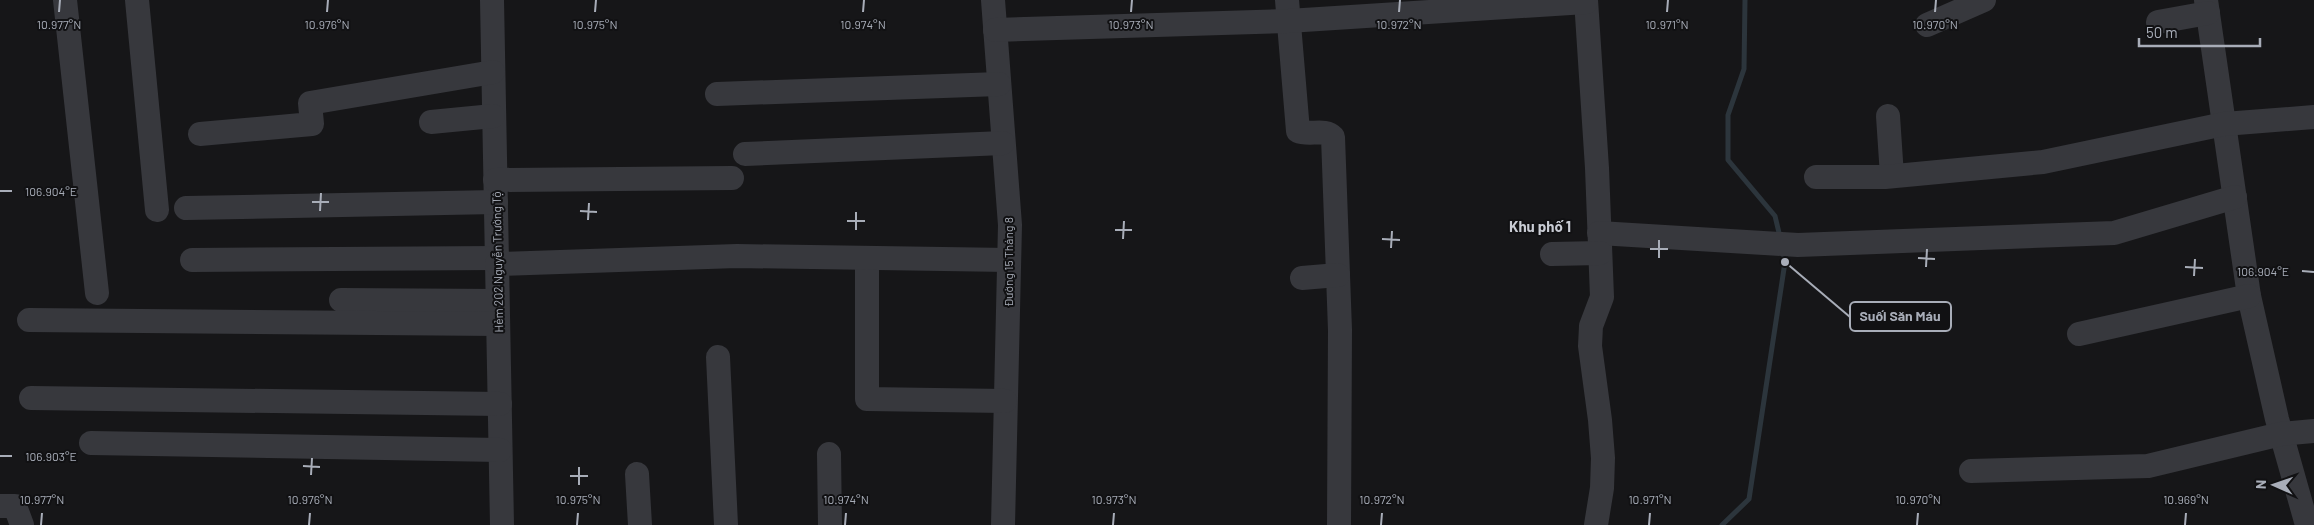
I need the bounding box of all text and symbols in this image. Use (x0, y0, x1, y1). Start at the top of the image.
scale bar (2139, 15, 2260, 47)
text: 10.977°N (37, 17, 81, 31)
text: 10.976°N (304, 17, 350, 31)
text: 10.975°N (572, 17, 618, 31)
text: 10.974°N (840, 17, 886, 31)
text: 10.973°N (1108, 17, 1154, 31)
text: 10.972°N (1376, 17, 1422, 31)
text: 10.971°N (1645, 17, 1689, 31)
text: 10.970°N (1912, 17, 1958, 31)
text: 50 m (2146, 23, 2178, 41)
text: 106.904°E (25, 184, 77, 198)
street label: Hẻm 202 Nguyễn Trường Tộ (489, 191, 505, 333)
street label: Đường 15 Tháng 8 (1001, 217, 1015, 307)
district label: Khu phố 1 (1509, 217, 1571, 235)
text: 106.904°E (2237, 264, 2289, 278)
callout: Suối Săn Máu (1850, 302, 1951, 331)
text: Suối Săn Máu (1859, 307, 1941, 324)
text: 106.903°E (25, 449, 77, 463)
north arrow (2249, 460, 2299, 510)
text: N (2252, 480, 2269, 489)
text: 10.977°N (20, 492, 64, 506)
text: 10.976°N (287, 492, 333, 506)
text: 10.975°N (555, 492, 601, 506)
text: 10.974°N (823, 492, 869, 506)
text: 10.973°N (1091, 492, 1137, 506)
text: 10.972°N (1359, 492, 1405, 506)
text: 10.971°N (1628, 492, 1672, 506)
text: 10.970°N (1895, 492, 1941, 506)
text: 10.969°N (2163, 492, 2209, 506)

